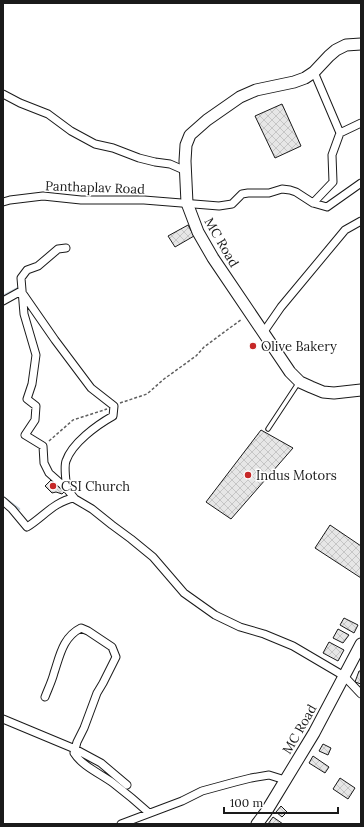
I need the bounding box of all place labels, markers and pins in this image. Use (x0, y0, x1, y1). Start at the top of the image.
place label: Olive Bakery (261, 338, 337, 355)
marker: Olive Bakery (248, 341, 258, 351)
place label: Indus Motors (256, 467, 337, 484)
marker: Indus Motors (243, 470, 253, 480)
place label: CSI Church (61, 478, 130, 495)
marker: CSI Church (48, 481, 58, 491)

